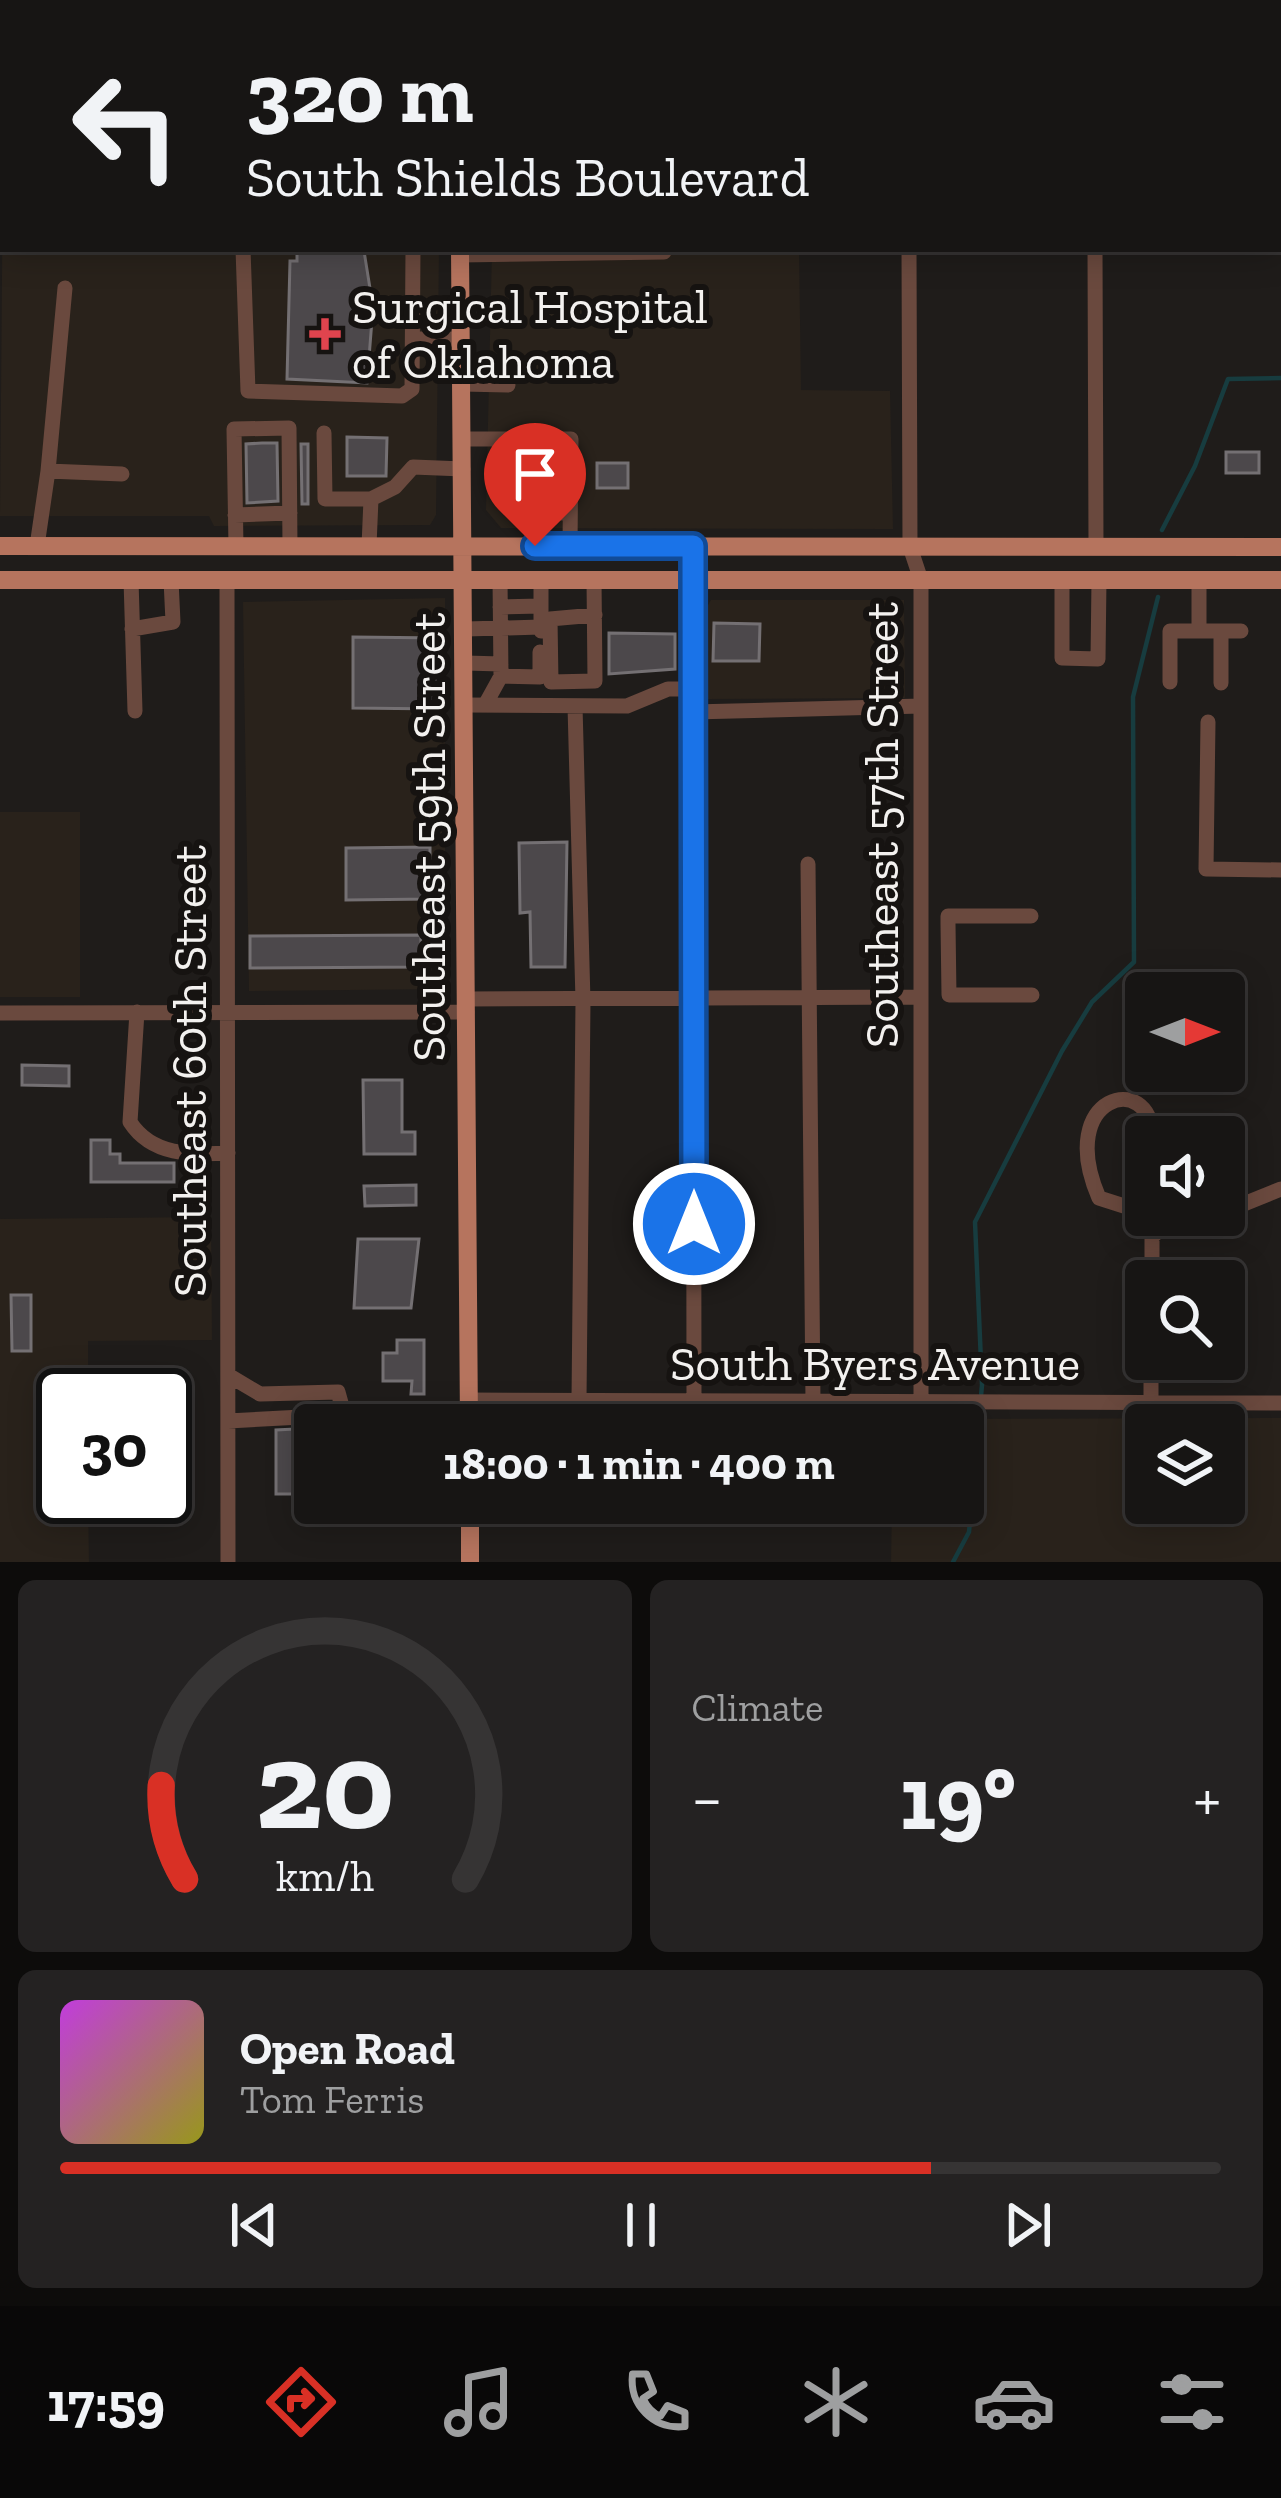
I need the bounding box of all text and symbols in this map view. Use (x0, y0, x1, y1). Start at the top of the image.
text: 320 m (246, 43, 474, 144)
icon: left (48, 48, 204, 204)
text: South Shields Boulevard (246, 145, 810, 210)
place label: Surgical Hospital of Oklahoma (352, 278, 708, 390)
marker: Surgical Hospital of Oklahoma (309, 318, 341, 350)
pin (484, 423, 586, 546)
icon: arrive (502, 441, 568, 507)
street label: Southeast 57th Street (853, 602, 910, 1048)
street label: Southeast 59th Street (400, 612, 457, 1061)
street label: Southeast 60th Street (161, 845, 218, 1297)
north arrow (1125, 972, 1245, 1092)
map controls (1125, 972, 1245, 1524)
button: sound (1125, 1116, 1245, 1236)
position arrow (631, 1161, 757, 1287)
button: search (1125, 1260, 1245, 1380)
street label: South Byers Avenue (670, 1335, 1080, 1392)
speed limit sign: 30 (36, 1368, 192, 1524)
button: layers (1125, 1404, 1245, 1524)
text: 18:00 · 1 min · 400 m (443, 1437, 835, 1491)
text: Climate (692, 1684, 823, 1731)
text: 20 (255, 1710, 394, 1860)
text: 19° (900, 1744, 1016, 1852)
text: − (692, 1759, 722, 1838)
text: + (1193, 1759, 1221, 1838)
text: km/h (276, 1851, 374, 1902)
text: Open Road (240, 2022, 455, 2076)
text: Tom Ferris (240, 2076, 424, 2123)
icon: previous (221, 2192, 287, 2258)
icon: pause (608, 2192, 674, 2258)
icon: next (995, 2192, 1061, 2258)
icon: directions (259, 2360, 343, 2444)
icon: music (437, 2360, 521, 2444)
icon: phone (615, 2360, 699, 2444)
icon: climate (794, 2360, 878, 2444)
icon: car (972, 2360, 1056, 2444)
icon: filters (1150, 2360, 1234, 2444)
text: 17:59 (47, 2370, 165, 2435)

